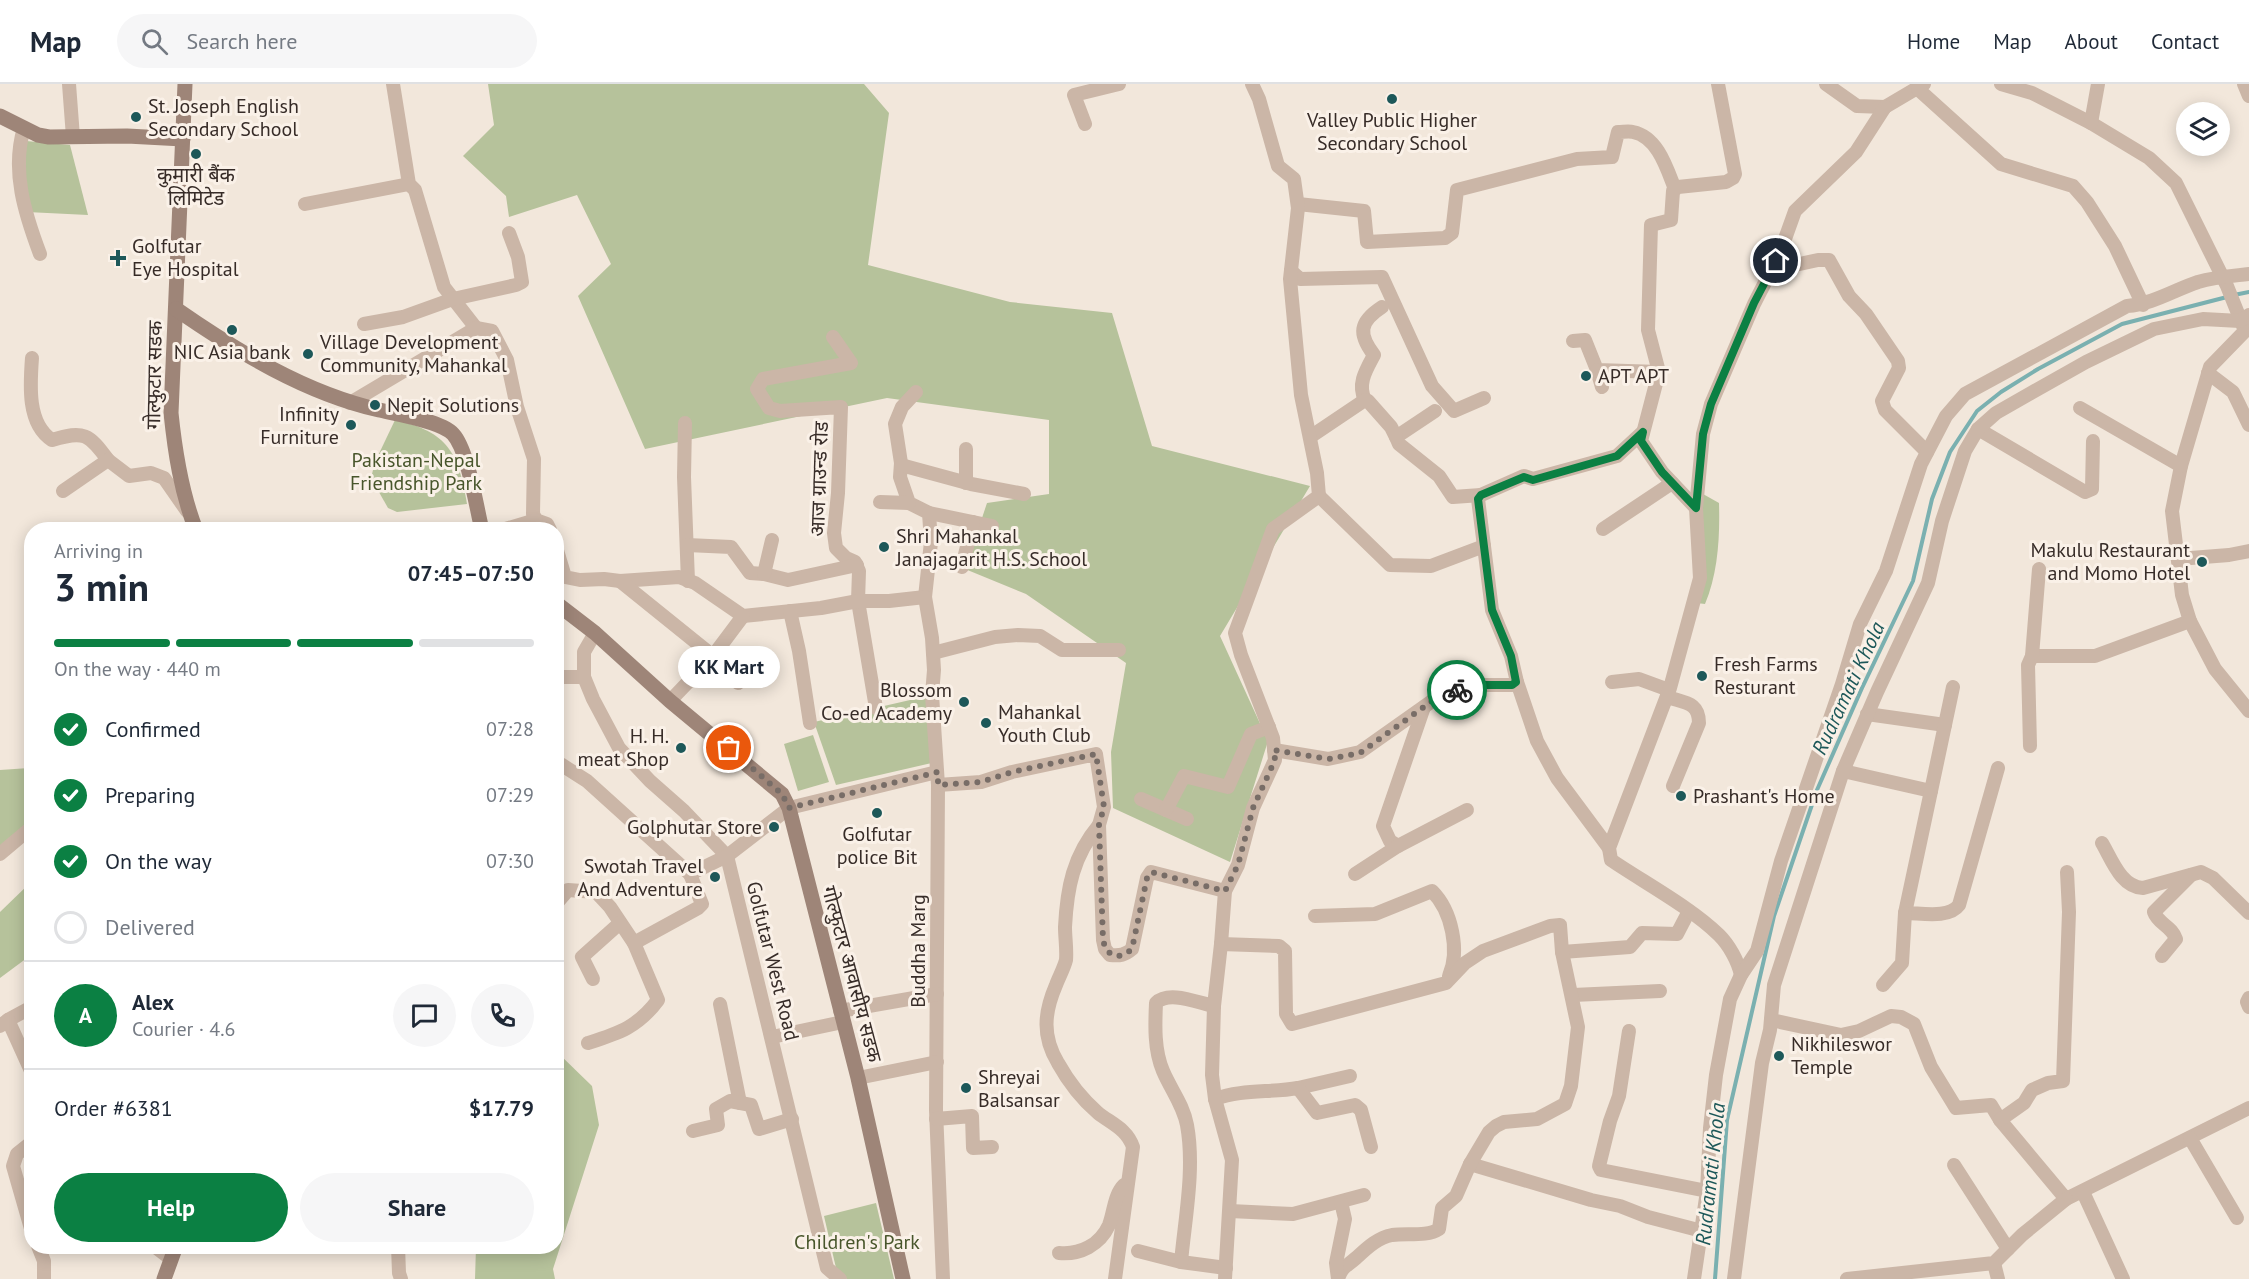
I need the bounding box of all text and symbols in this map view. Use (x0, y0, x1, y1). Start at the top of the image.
search box (117, 14, 537, 68)
text: Map (30, 23, 81, 60)
icon: search (138, 25, 171, 58)
text: Search here (186, 27, 297, 55)
text: Home (1907, 28, 1960, 55)
text: Map (1993, 28, 2032, 55)
text: About (2065, 28, 2118, 55)
text: Contact (2151, 28, 2219, 55)
marker: Valley Public Higher Secondary School (1385, 92, 1399, 106)
place label: St. Joseph English Secondary School (148, 93, 299, 142)
map controls (2176, 102, 2230, 156)
button: layers (2176, 102, 2230, 156)
place label: Valley Public Higher Secondary School (1306, 107, 1477, 156)
marker: St. Joseph English Secondary School (129, 110, 143, 124)
marker: कुमारी बैंक लिमिटेड (189, 147, 203, 161)
place label: कुमारी बैंक लिमिटेड (157, 162, 236, 211)
place label: Golfutar Eye Hospital (132, 233, 239, 282)
pin (1750, 235, 1801, 286)
icon: home (1759, 244, 1792, 277)
marker: Golfutar Eye Hospital (109, 249, 127, 267)
street label: गोल्फुटार सडक (140, 320, 168, 430)
marker: NIC Asia bank (225, 323, 239, 337)
place label: Village Development Community, Mahankal (319, 329, 507, 378)
place label: NIC Asia bank (174, 339, 291, 365)
marker: Village Development Community, Mahankal (301, 347, 315, 361)
place label: APT APT (1598, 363, 1669, 389)
marker: APT APT (1579, 369, 1593, 383)
place label: Nepit Solutions (387, 392, 519, 418)
marker: Nepit Solutions (368, 398, 382, 412)
place label: Infinity Furniture (260, 401, 340, 450)
marker: Infinity Furniture (344, 418, 358, 432)
street label: आज ग्राउन्ड रोड (804, 421, 834, 537)
park label: Pakistan-Nepal Friendship Park (350, 447, 482, 496)
place label: Shri Mahankal Janajagarit H.S. School (895, 523, 1087, 572)
place label: Makulu Restaurant and Momo Hotel (2031, 537, 2190, 586)
text: Arriving in (54, 538, 143, 564)
marker: Shri Mahankal Janajagarit H.S. School (877, 540, 891, 554)
marker: Makulu Restaurant and Momo Hotel (2195, 555, 2209, 569)
text: 07:45–07:50 (408, 559, 534, 587)
text: 3 min (54, 561, 149, 612)
water label: Rudramati Khola (1805, 617, 1891, 759)
callout: KK Mart (678, 646, 780, 688)
place label: Fresh Farms Resturant (1714, 651, 1818, 700)
text: KK Mart (694, 654, 764, 680)
text: On the way · 440 m (54, 656, 221, 682)
courier (1427, 660, 1487, 720)
marker: Fresh Farms Resturant (1695, 669, 1709, 683)
icon: bike (1441, 674, 1474, 707)
place label: Blossom Co-ed Academy (821, 677, 953, 726)
marker: Blossom Co-ed Academy (957, 695, 971, 709)
place label: Mahankal Youth Club (998, 699, 1091, 748)
icon: check (54, 713, 87, 746)
text: Confirmed (105, 715, 201, 743)
text: 07:28 (486, 716, 534, 742)
marker: Mahankal Youth Club (979, 716, 993, 730)
pin (703, 722, 754, 773)
place label: H. H. meat Shop (577, 723, 669, 772)
icon: bag (712, 731, 745, 764)
marker: H. H. meat Shop (674, 741, 688, 755)
icon: check (54, 779, 87, 812)
text: Preparing (105, 781, 195, 809)
text: 07:29 (486, 782, 534, 808)
place label: Prashant's Home (1693, 783, 1835, 809)
marker: Prashant's Home (1674, 789, 1688, 803)
marker: Golfutar police Bit (870, 806, 884, 820)
place label: Golphutar Store (627, 814, 762, 840)
marker: Golphutar Store (767, 820, 781, 834)
place label: Golfutar police Bit (837, 821, 918, 870)
icon: check (54, 845, 87, 878)
text: On the way (105, 847, 212, 875)
text: 07:30 (486, 848, 534, 874)
place label: Swotah Travel And Adventure (577, 853, 703, 902)
marker: Swotah Travel And Adventure (708, 870, 722, 884)
street label: Golfutar West Road (741, 879, 805, 1043)
street label: गोल्फुटार आवासीय सडक (816, 883, 888, 1065)
street label: Buddha Marg (905, 894, 931, 1008)
text: Delivered (105, 913, 195, 941)
button: chat (393, 984, 456, 1047)
button: phone (471, 984, 534, 1047)
text: Alex (132, 988, 174, 1016)
text: A (79, 1001, 92, 1029)
text: Courier · 4.6 (132, 1016, 235, 1042)
place label: Nikhileswor Temple (1791, 1031, 1892, 1080)
marker: Nikhileswor Temple (1772, 1049, 1786, 1063)
place label: Shreyai Balsansar (978, 1064, 1060, 1113)
marker: Shreyai Balsansar (959, 1081, 973, 1095)
text: Order #6381 (54, 1094, 173, 1122)
text: $17.79 (469, 1094, 534, 1122)
water label: Rudramati Khola (1689, 1101, 1731, 1247)
button: Help (54, 1173, 288, 1242)
button: Share (300, 1173, 534, 1242)
park label: Children's Park (794, 1229, 920, 1255)

